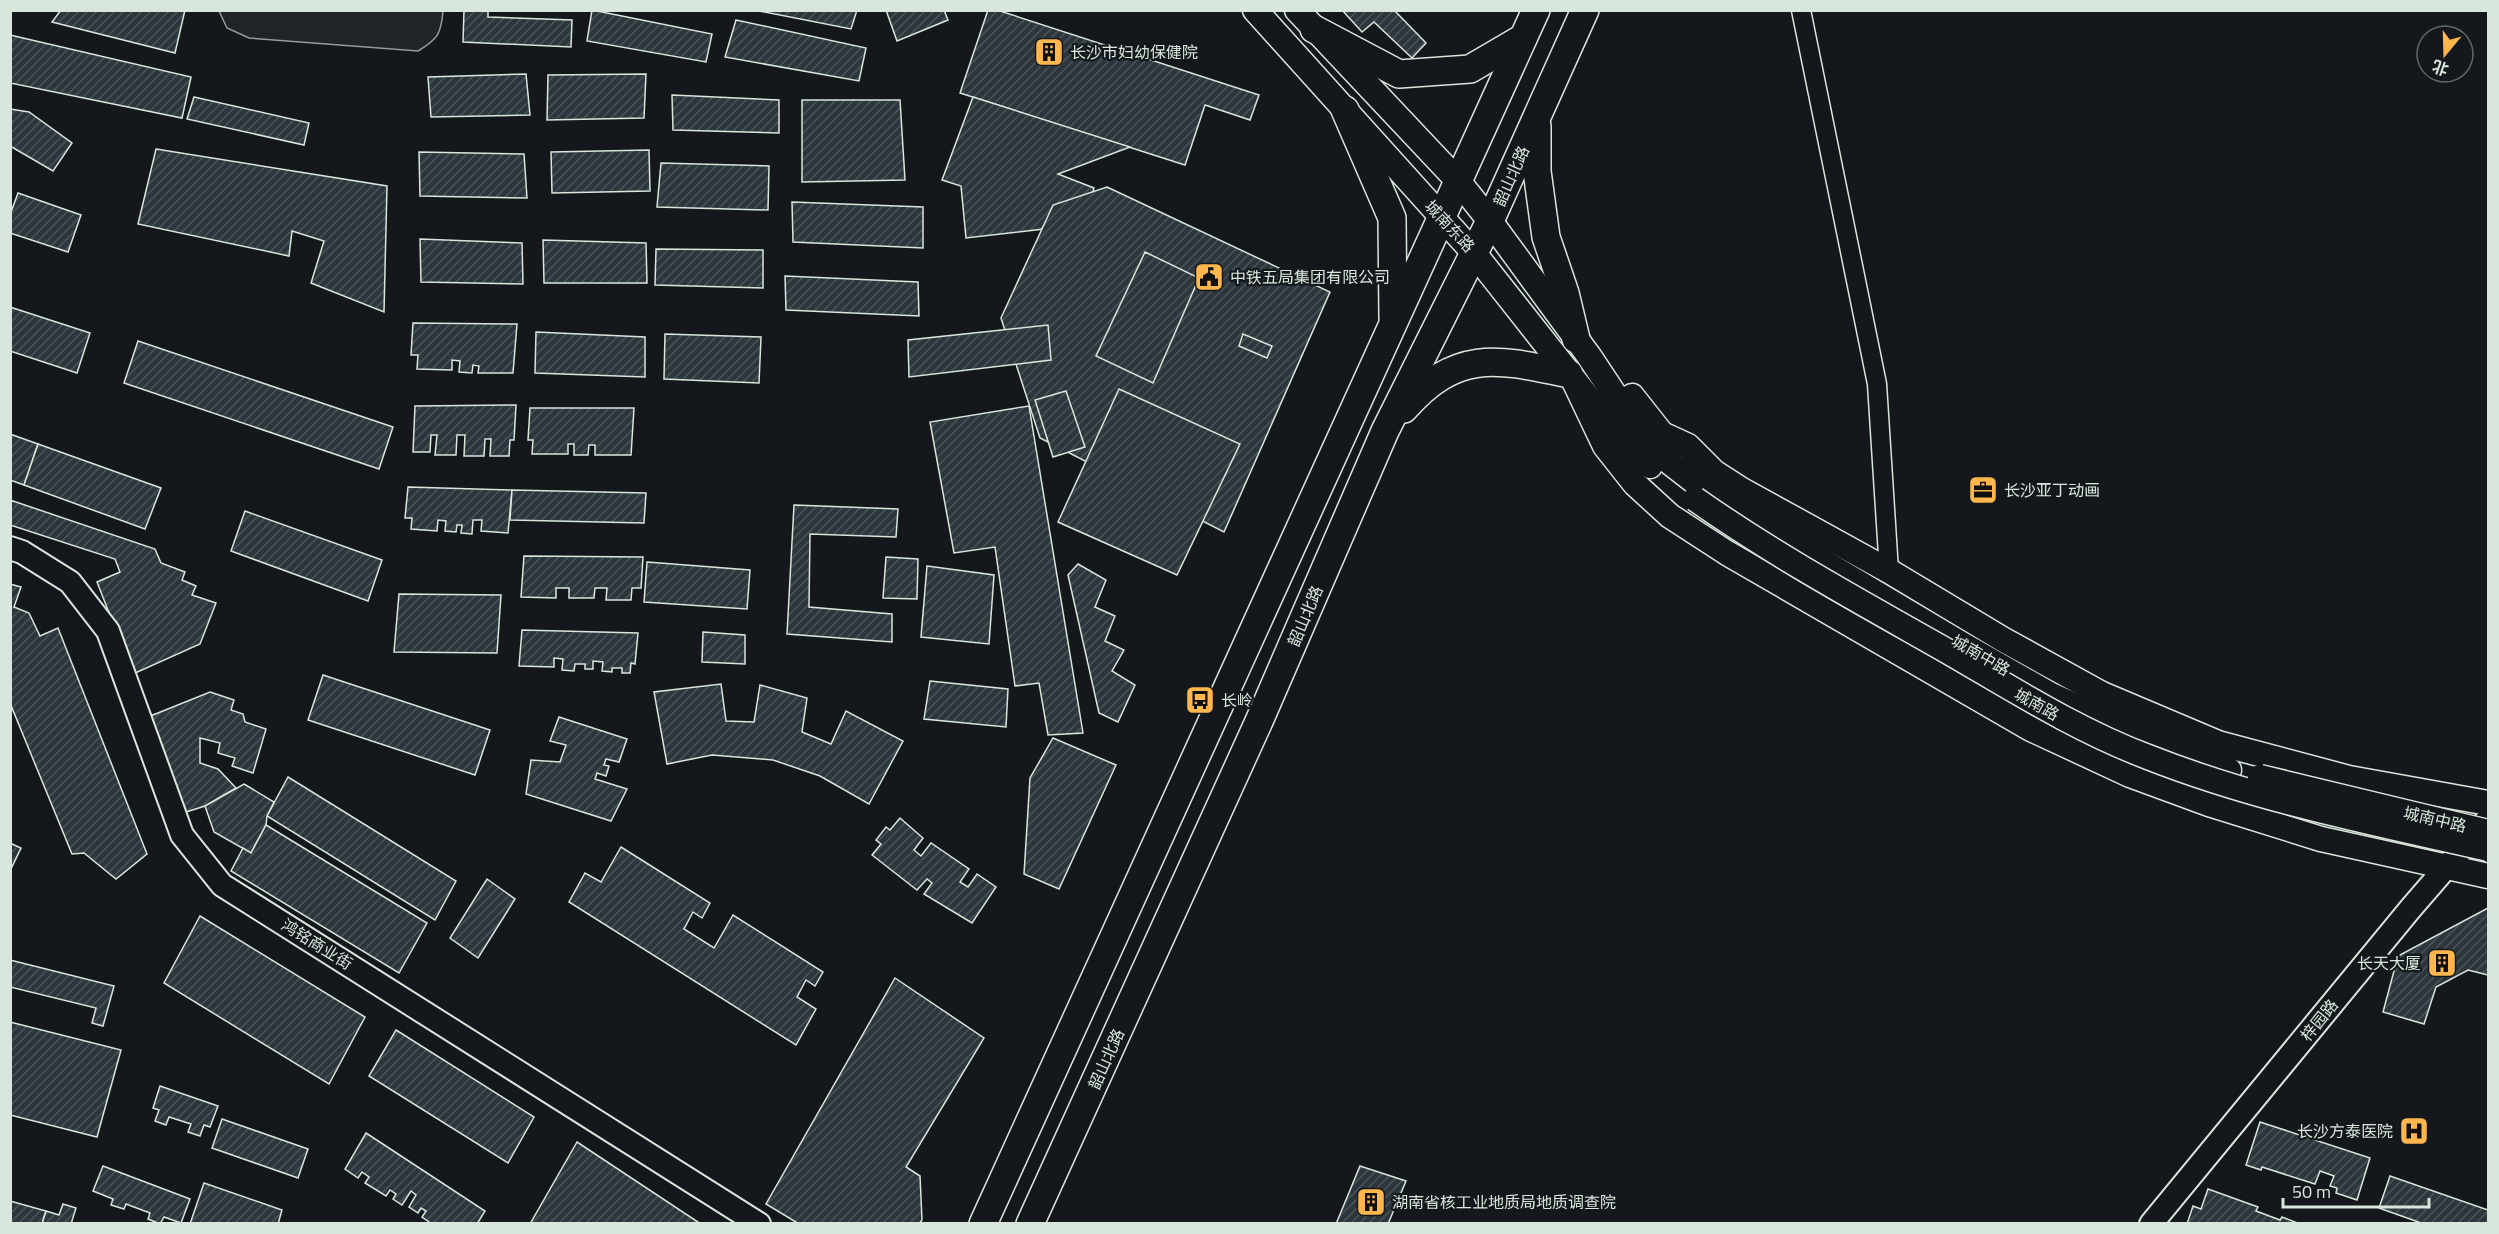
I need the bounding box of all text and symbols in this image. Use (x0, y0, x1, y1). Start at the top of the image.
north arrow (2415, 24, 2475, 84)
building icon: 长沙市妇幼保健院 (1033, 36, 1065, 68)
place label: 长沙市妇幼保健院 (1070, 40, 1198, 64)
text: 北 (2429, 54, 2452, 82)
street label: 韶山北路 (1487, 142, 1535, 210)
street label: 城南东路 (1419, 194, 1481, 258)
public building icon: 中铁五局集团有限公司 (1193, 261, 1225, 293)
place label: 中铁五局集团有限公司 (1230, 265, 1390, 289)
office icon: 长沙亚丁动画 (1967, 474, 1999, 506)
place label: 长沙亚丁动画 (2004, 478, 2100, 502)
street label: 韶山北路 (1281, 582, 1329, 650)
street label: 城南中路 (1947, 629, 2015, 681)
street label: 城南路 (2010, 682, 2064, 726)
bus stop icon: 长岭 (1184, 684, 1216, 716)
place label: 长岭 (1221, 688, 1253, 712)
street label: 城南中路 (2401, 800, 2469, 838)
street label: 鸿铭商业街 (277, 913, 357, 975)
building icon: 长天大厦 (2426, 947, 2458, 979)
place label: 长天大厦 (2357, 951, 2421, 975)
street label: 梓园路 (2295, 994, 2343, 1046)
street label: 韶山北路 (1082, 1025, 1130, 1093)
hospital icon: 长沙方泰医院 (2398, 1115, 2430, 1147)
place label: 长沙方泰医院 (2297, 1119, 2393, 1143)
scale bar (2283, 1171, 2428, 1209)
text: 50 m (2292, 1178, 2331, 1205)
building icon: 湖南省核工业地质局地质调查院 (1355, 1186, 1387, 1218)
place label: 湖南省核工业地质局地质调查院 (1392, 1190, 1616, 1214)

